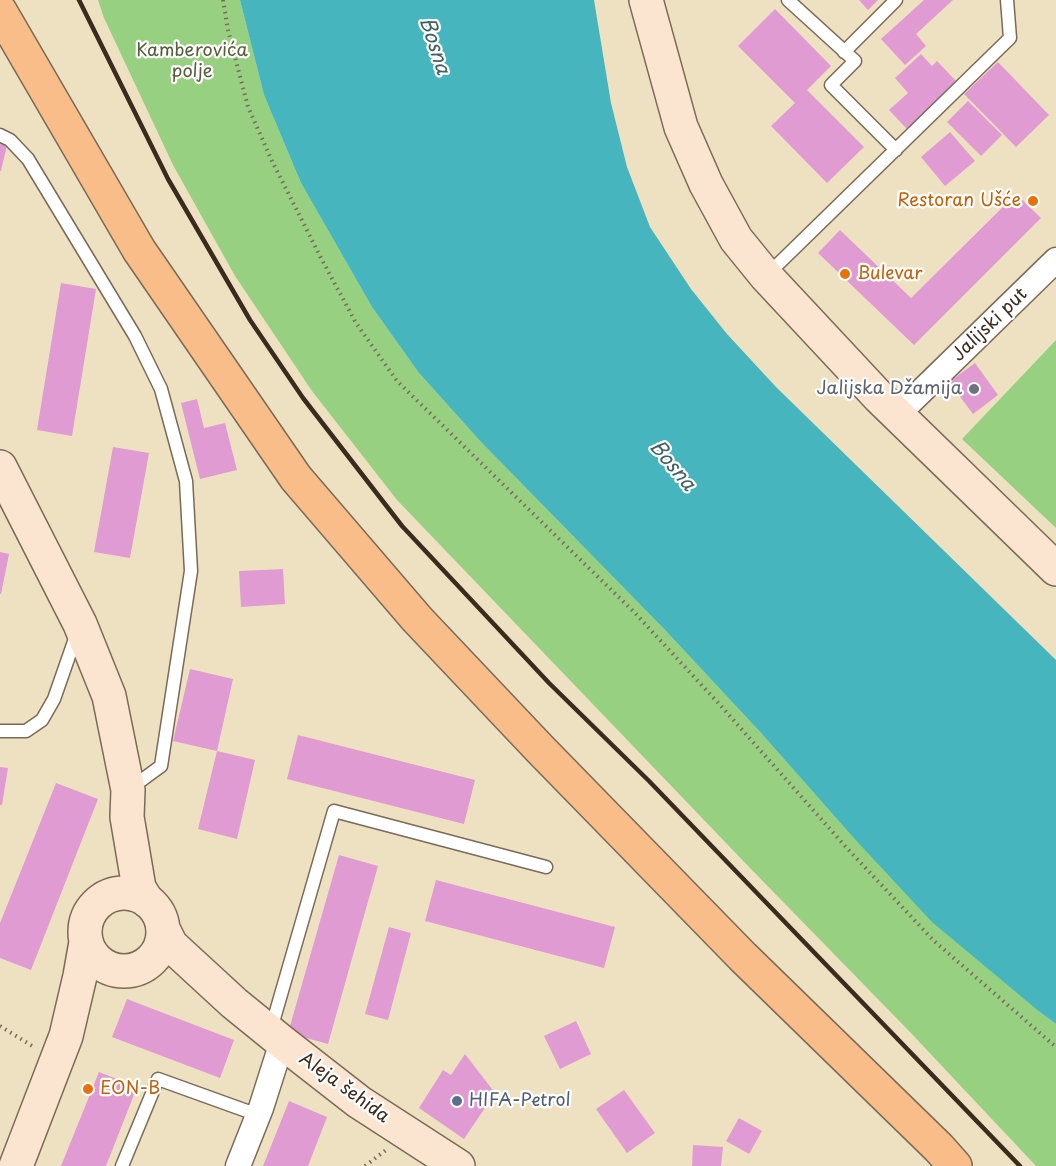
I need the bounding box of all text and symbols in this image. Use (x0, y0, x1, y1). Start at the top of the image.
water label: Bosna (414, 14, 454, 78)
park label: Kamberovića polje (136, 40, 248, 82)
place label: Restoran Ušće (897, 190, 1021, 212)
marker: Restoran Ušće (1026, 194, 1040, 208)
place label: Bulevar (857, 263, 923, 285)
marker: Bulevar (838, 267, 852, 281)
street label: Jalijski put (948, 284, 1032, 366)
place label: Jalijska Džamija (816, 378, 962, 400)
marker: Jalijska Džamija (967, 382, 981, 396)
water label: Bosna (644, 436, 700, 496)
street label: Aleja šehida (295, 1048, 393, 1128)
place label: EON-B (100, 1078, 160, 1100)
marker: EON-B (81, 1082, 95, 1096)
place label: HIFA-Petrol (469, 1090, 571, 1112)
marker: HIFA-Petrol (450, 1094, 464, 1108)

